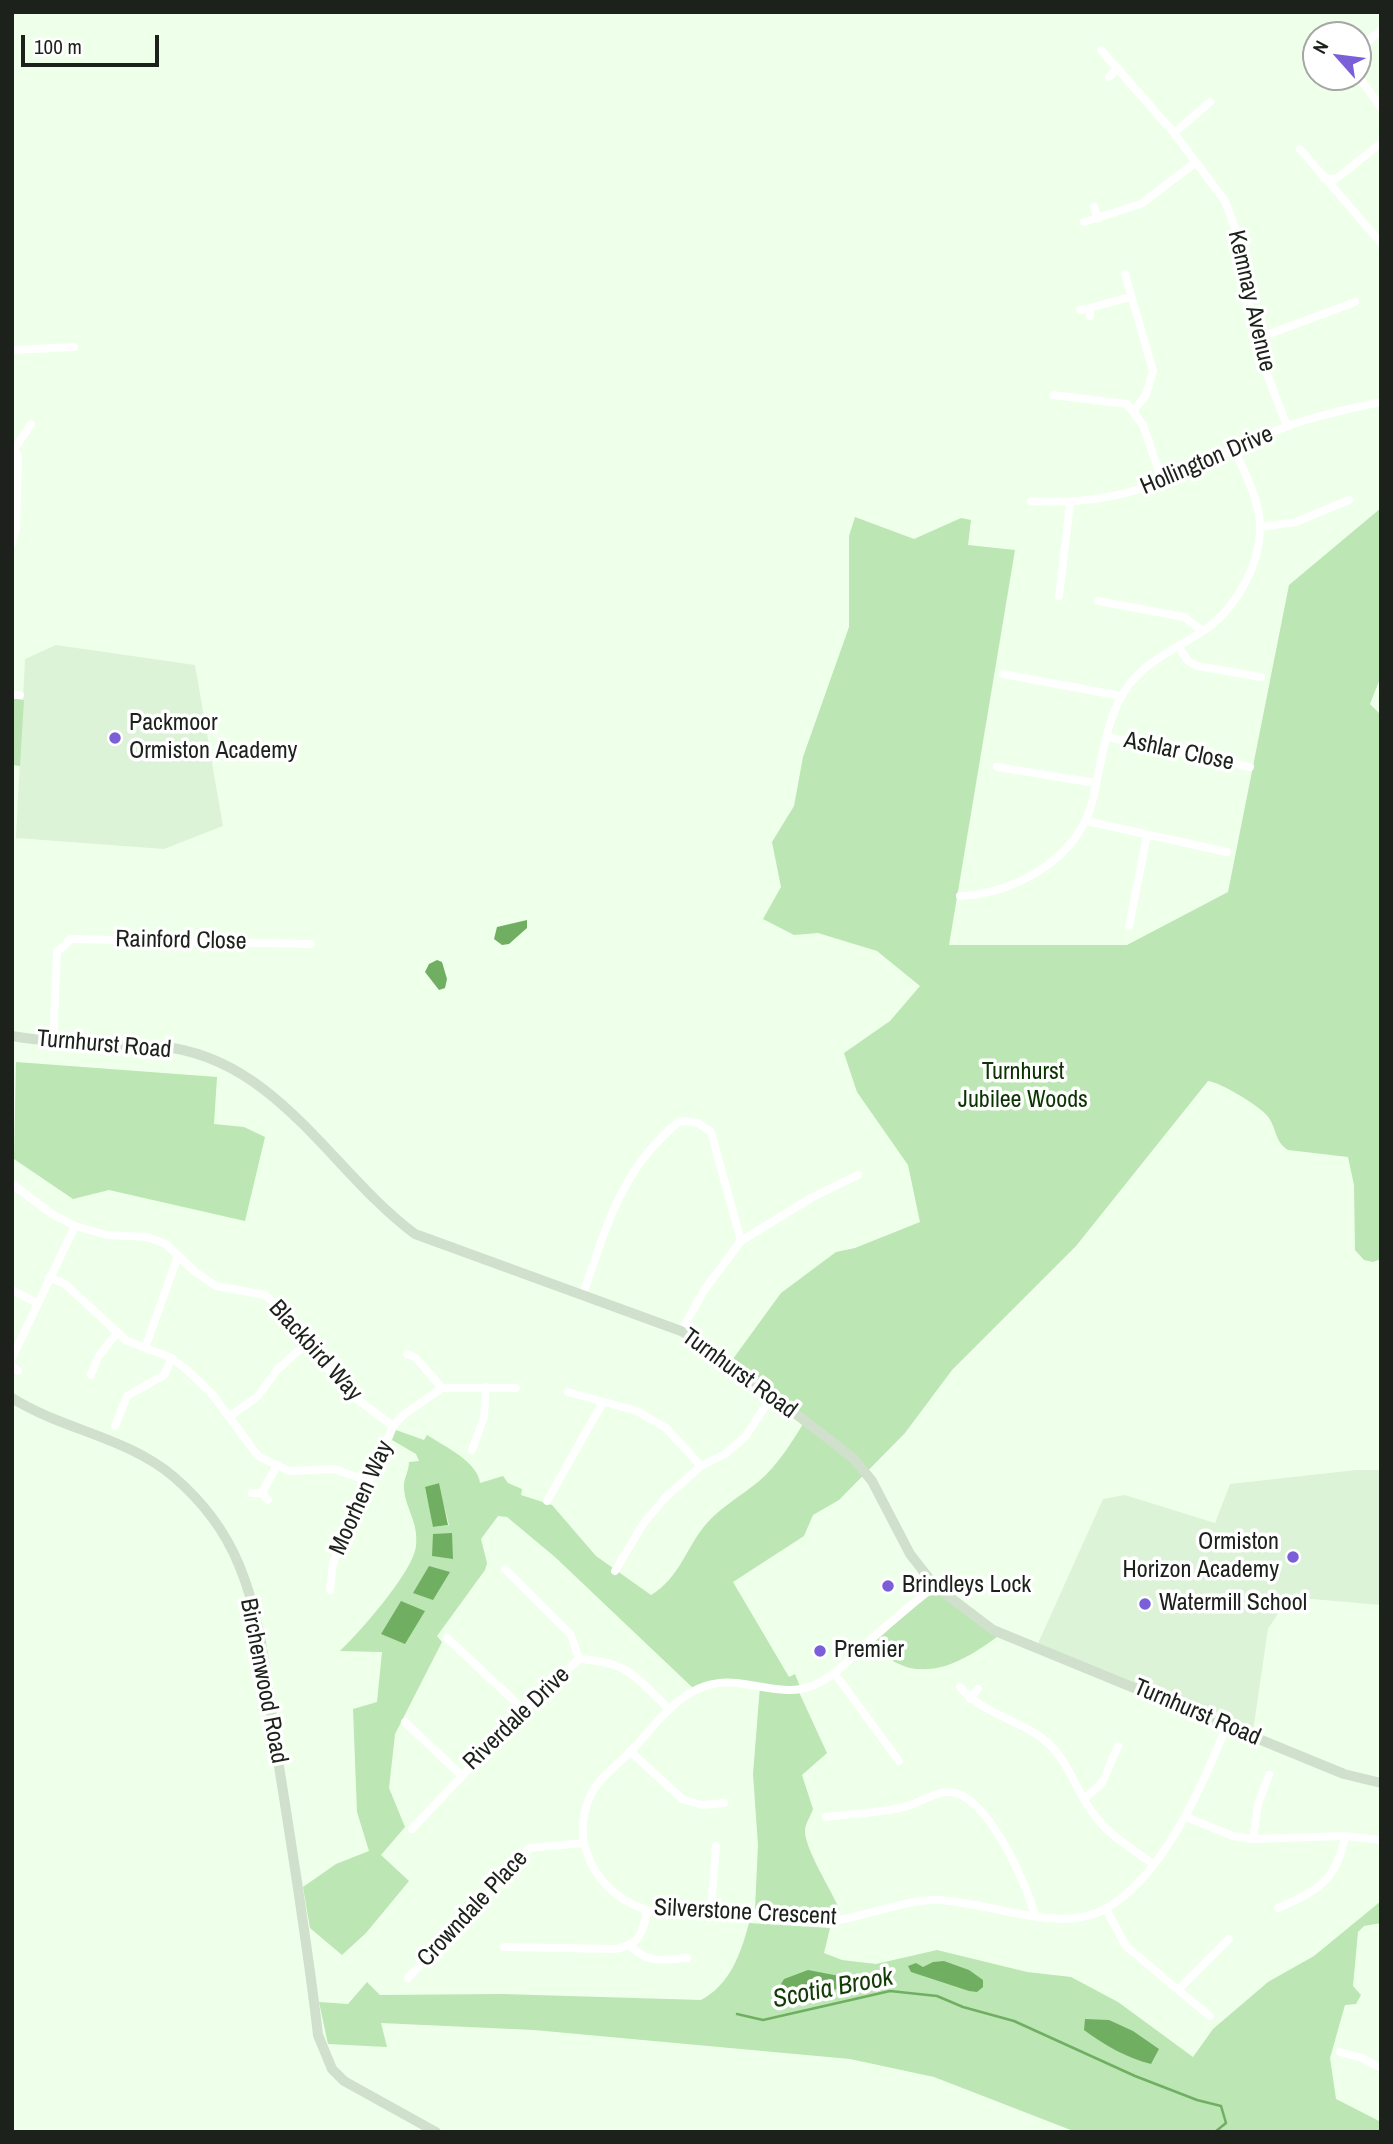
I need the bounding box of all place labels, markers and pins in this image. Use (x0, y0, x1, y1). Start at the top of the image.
place label: Packmoor Ormiston Academy (129, 710, 297, 766)
marker: Packmoor Ormiston Academy (107, 730, 123, 746)
place label: Ormiston Horizon Academy (1123, 1529, 1279, 1585)
marker: Ormiston Horizon Academy (1285, 1549, 1301, 1565)
place label: Brindleys Lock (902, 1572, 1031, 1600)
marker: Brindleys Lock (880, 1578, 896, 1594)
place label: Watermill School (1159, 1590, 1307, 1618)
marker: Watermill School (1137, 1596, 1153, 1612)
place label: Premier (834, 1637, 904, 1665)
marker: Premier (812, 1643, 828, 1659)

